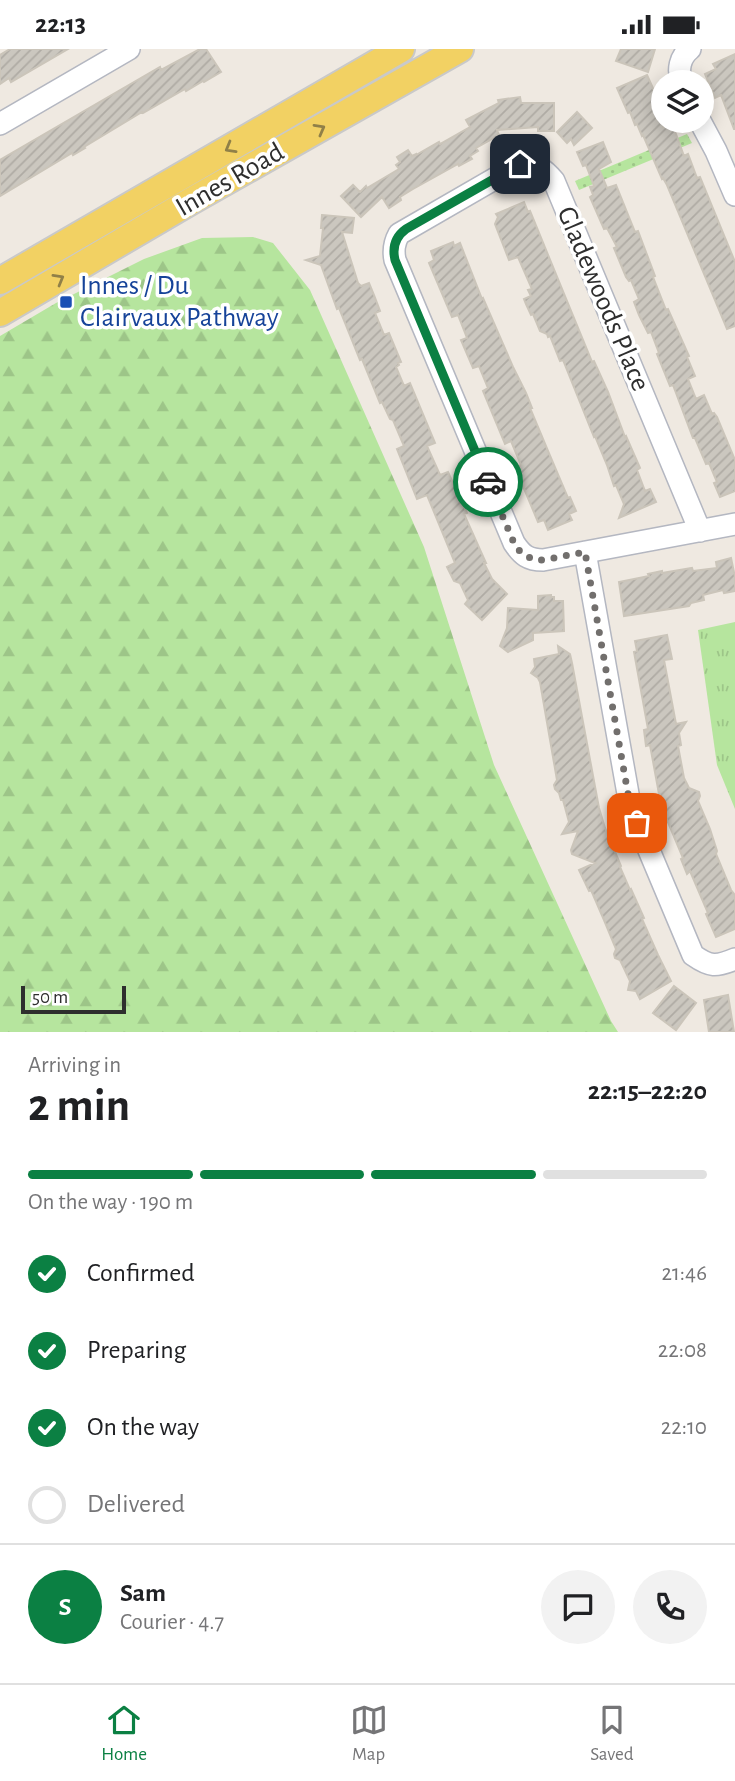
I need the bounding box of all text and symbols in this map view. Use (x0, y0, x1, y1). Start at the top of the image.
text: 22:13 (35, 11, 86, 37)
map controls (651, 70, 714, 133)
button: layers (651, 70, 714, 133)
one-way arrow (313, 124, 325, 137)
pin (490, 134, 550, 194)
street label: Innes Road (171, 138, 289, 222)
one-way arrow (224, 140, 237, 153)
icon: home (501, 145, 539, 183)
street label: Gladewoods Place (552, 203, 654, 395)
place label: Innes / Du Clairvaux Pathway (80, 272, 279, 332)
one-way arrow (51, 274, 64, 287)
marker: Innes / Du Clairvaux Pathway (58, 294, 74, 310)
courier (453, 447, 523, 517)
icon: car (469, 463, 507, 501)
pin (607, 793, 667, 853)
icon: bag (618, 804, 656, 842)
scale bar (21, 983, 126, 1015)
text: 50 m (32, 988, 68, 1007)
text: Arriving in (28, 1054, 121, 1077)
text: 22:15–22:20 (588, 1078, 707, 1104)
text: 2 min (28, 1083, 130, 1129)
text: On the way · 190 m (28, 1191, 193, 1214)
icon: check (28, 1255, 66, 1293)
text: Confirmed (87, 1260, 195, 1286)
text: 21:46 (661, 1262, 707, 1285)
icon: check (28, 1332, 66, 1370)
text: Preparing (87, 1337, 186, 1363)
text: 22:08 (658, 1339, 707, 1362)
icon: check (28, 1409, 66, 1447)
text: On the way (87, 1414, 199, 1440)
text: 22:10 (661, 1416, 707, 1439)
text: Delivered (87, 1491, 185, 1517)
button: chat (541, 1570, 615, 1644)
button: phone (633, 1570, 707, 1644)
text: Sam (120, 1580, 166, 1606)
text: S (59, 1594, 71, 1620)
text: Courier · 4.7 (120, 1611, 224, 1634)
tab: Home (101, 1701, 147, 1766)
tab: Map (350, 1701, 388, 1766)
tab: Saved (590, 1701, 634, 1766)

